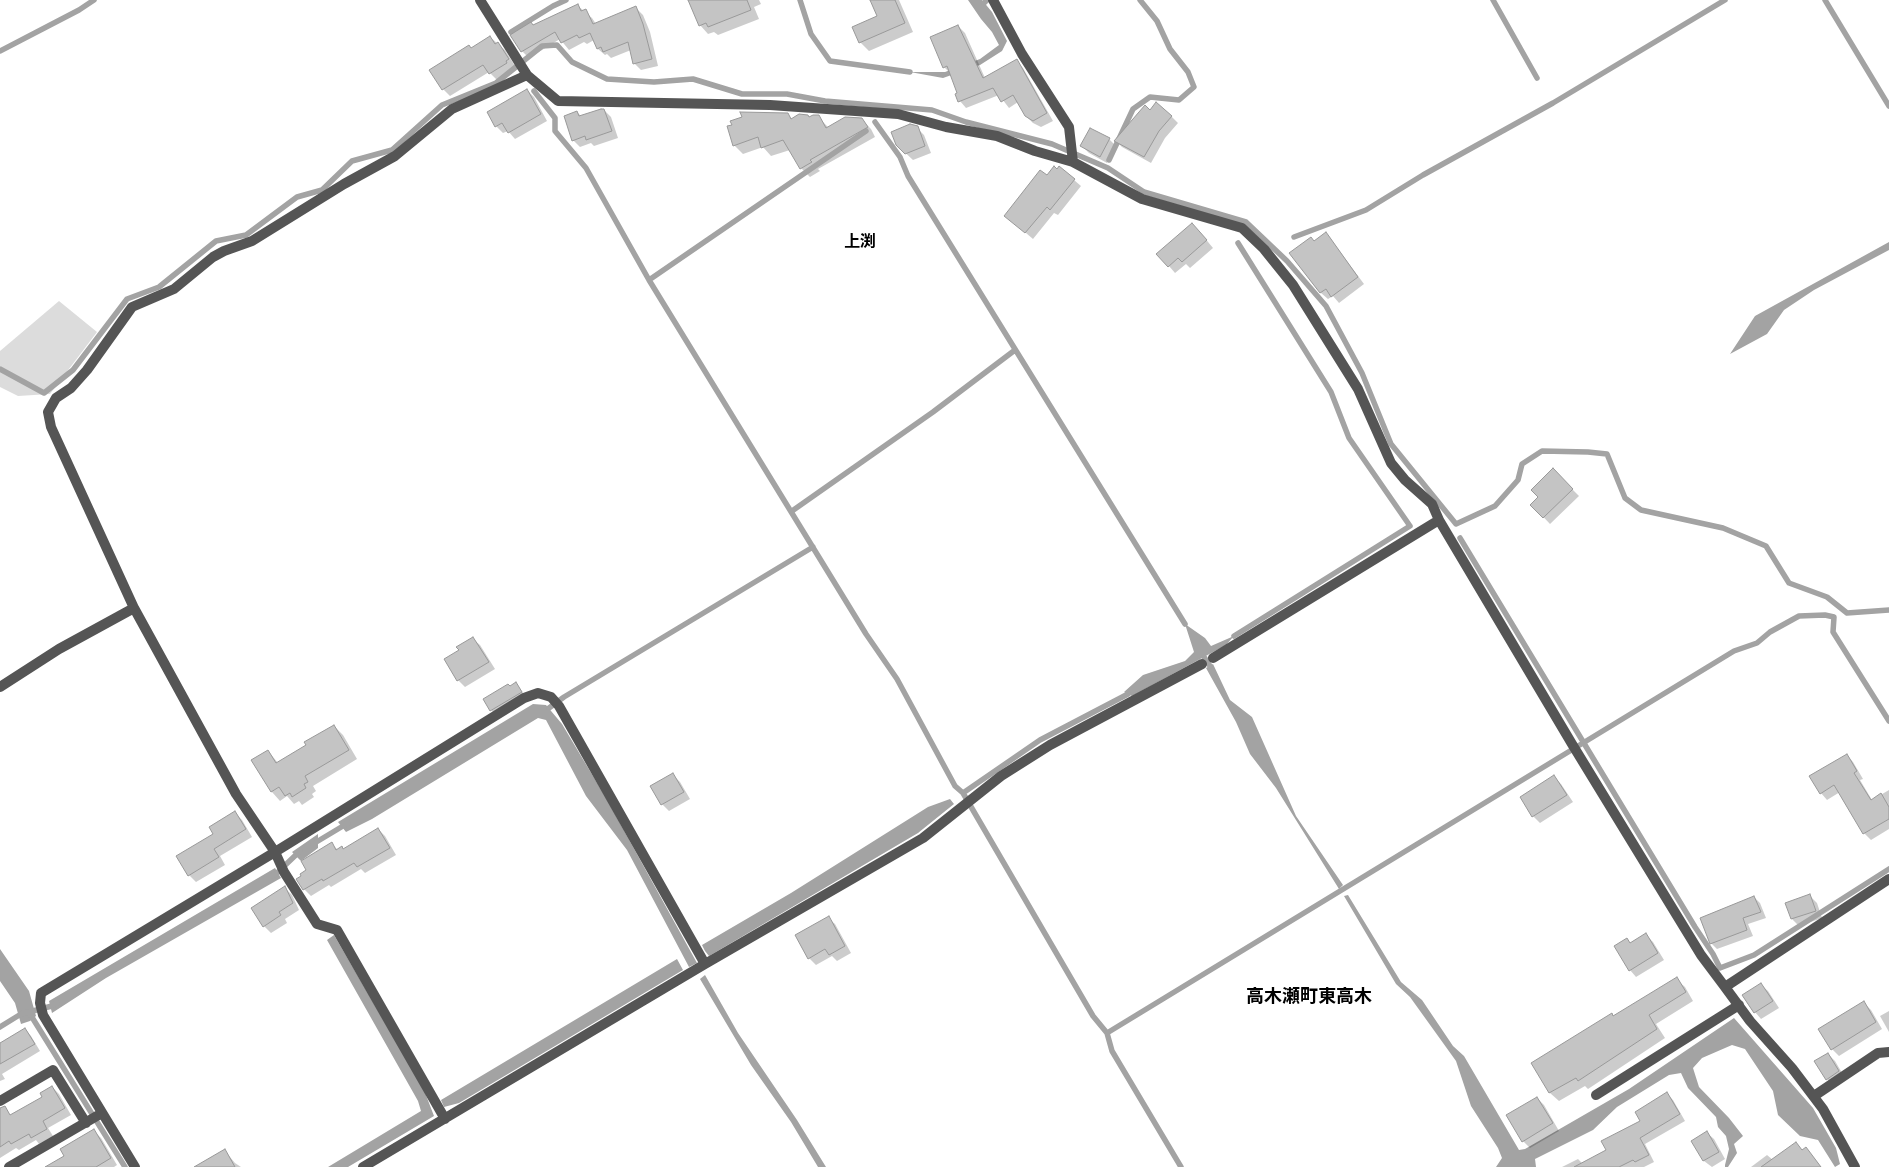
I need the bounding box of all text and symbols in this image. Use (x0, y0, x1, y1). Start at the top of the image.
district label: 上渕 (844, 232, 876, 252)
district label: 高木瀬町東高木 (1246, 985, 1372, 1007)

